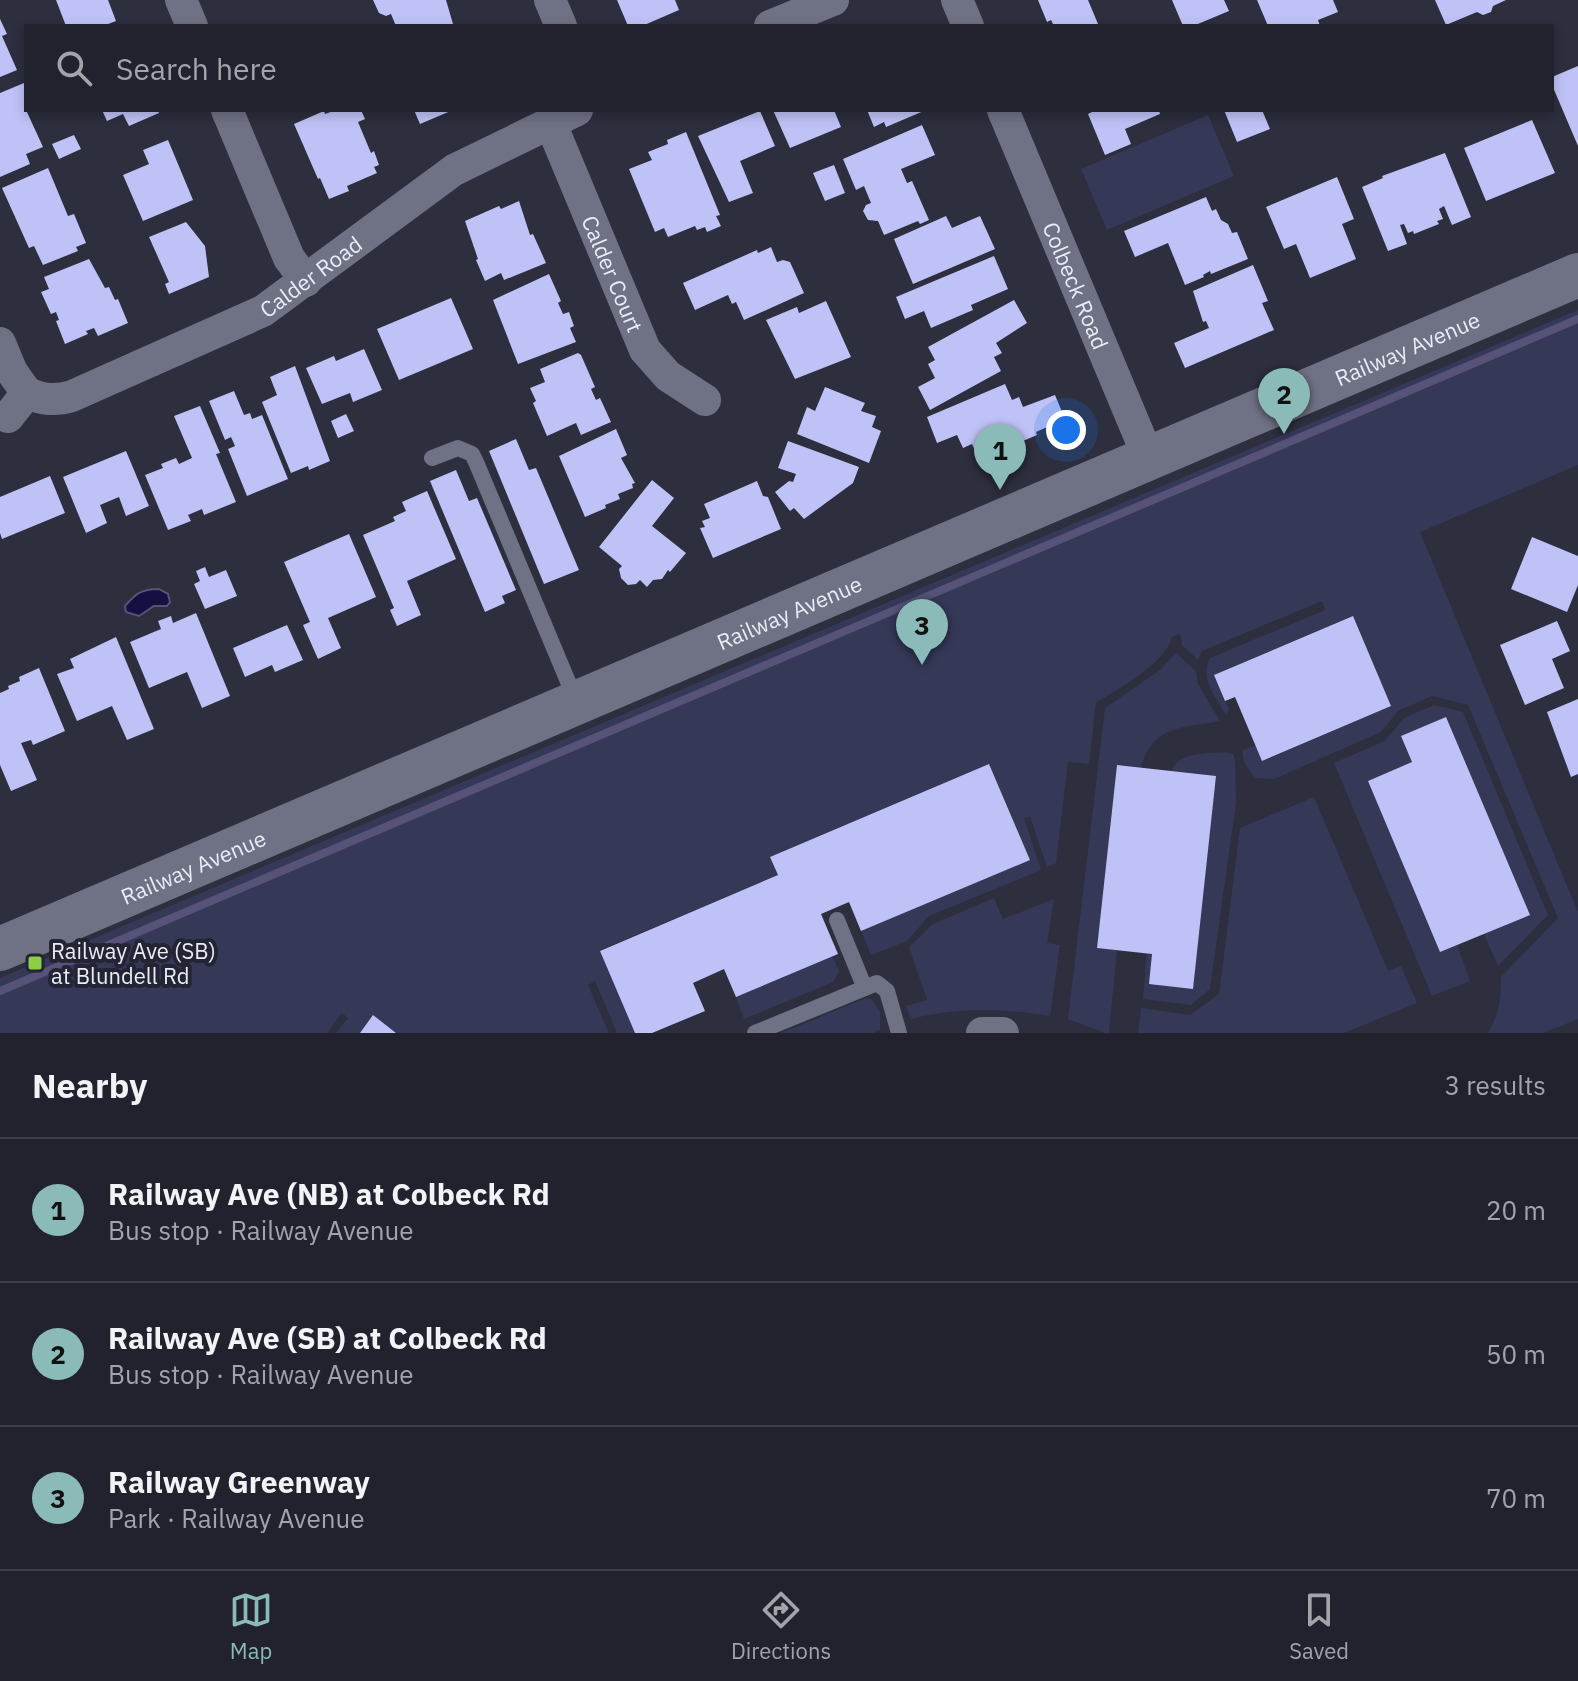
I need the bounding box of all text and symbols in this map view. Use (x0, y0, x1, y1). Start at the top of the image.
search box (24, 24, 1554, 112)
icon: search (52, 46, 96, 90)
text: Search here (116, 49, 277, 88)
street label: Calder Court (576, 211, 650, 336)
street label: Colbeck Road (1037, 217, 1116, 353)
street label: Calder Road (253, 229, 367, 323)
street label: Railway Avenue (1330, 304, 1484, 392)
pin: 2 (1258, 368, 1310, 434)
your location (1046, 410, 1086, 450)
pin: 1 (974, 424, 1026, 490)
street label: Railway Avenue (712, 568, 866, 656)
pin: 3 (896, 599, 948, 665)
street label: Railway Avenue (116, 823, 270, 910)
place label: Railway Ave (SB) at Blundell Rd (51, 936, 216, 990)
marker: Railway Ave (SB) at Blundell Rd (26, 954, 44, 972)
text: Nearby (32, 1063, 147, 1107)
text: 3 results (1444, 1068, 1546, 1102)
text: Railway Ave (NB) at Colbeck Rd (108, 1174, 550, 1213)
text: 1 (50, 1193, 66, 1227)
text: 20 m (1486, 1193, 1546, 1227)
text: Bus stop · Railway Avenue (108, 1213, 414, 1247)
text: Railway Ave (SB) at Colbeck Rd (108, 1318, 547, 1357)
text: 2 (50, 1337, 66, 1371)
text: 50 m (1486, 1337, 1546, 1371)
text: Bus stop · Railway Avenue (108, 1357, 414, 1391)
text: Railway Greenway (108, 1462, 370, 1501)
text: 3 (50, 1481, 66, 1515)
text: 70 m (1486, 1481, 1546, 1515)
text: Park · Railway Avenue (108, 1501, 365, 1535)
tab: Map (229, 1588, 273, 1665)
tab: Directions (731, 1588, 831, 1665)
tab: Saved (1289, 1588, 1349, 1665)

